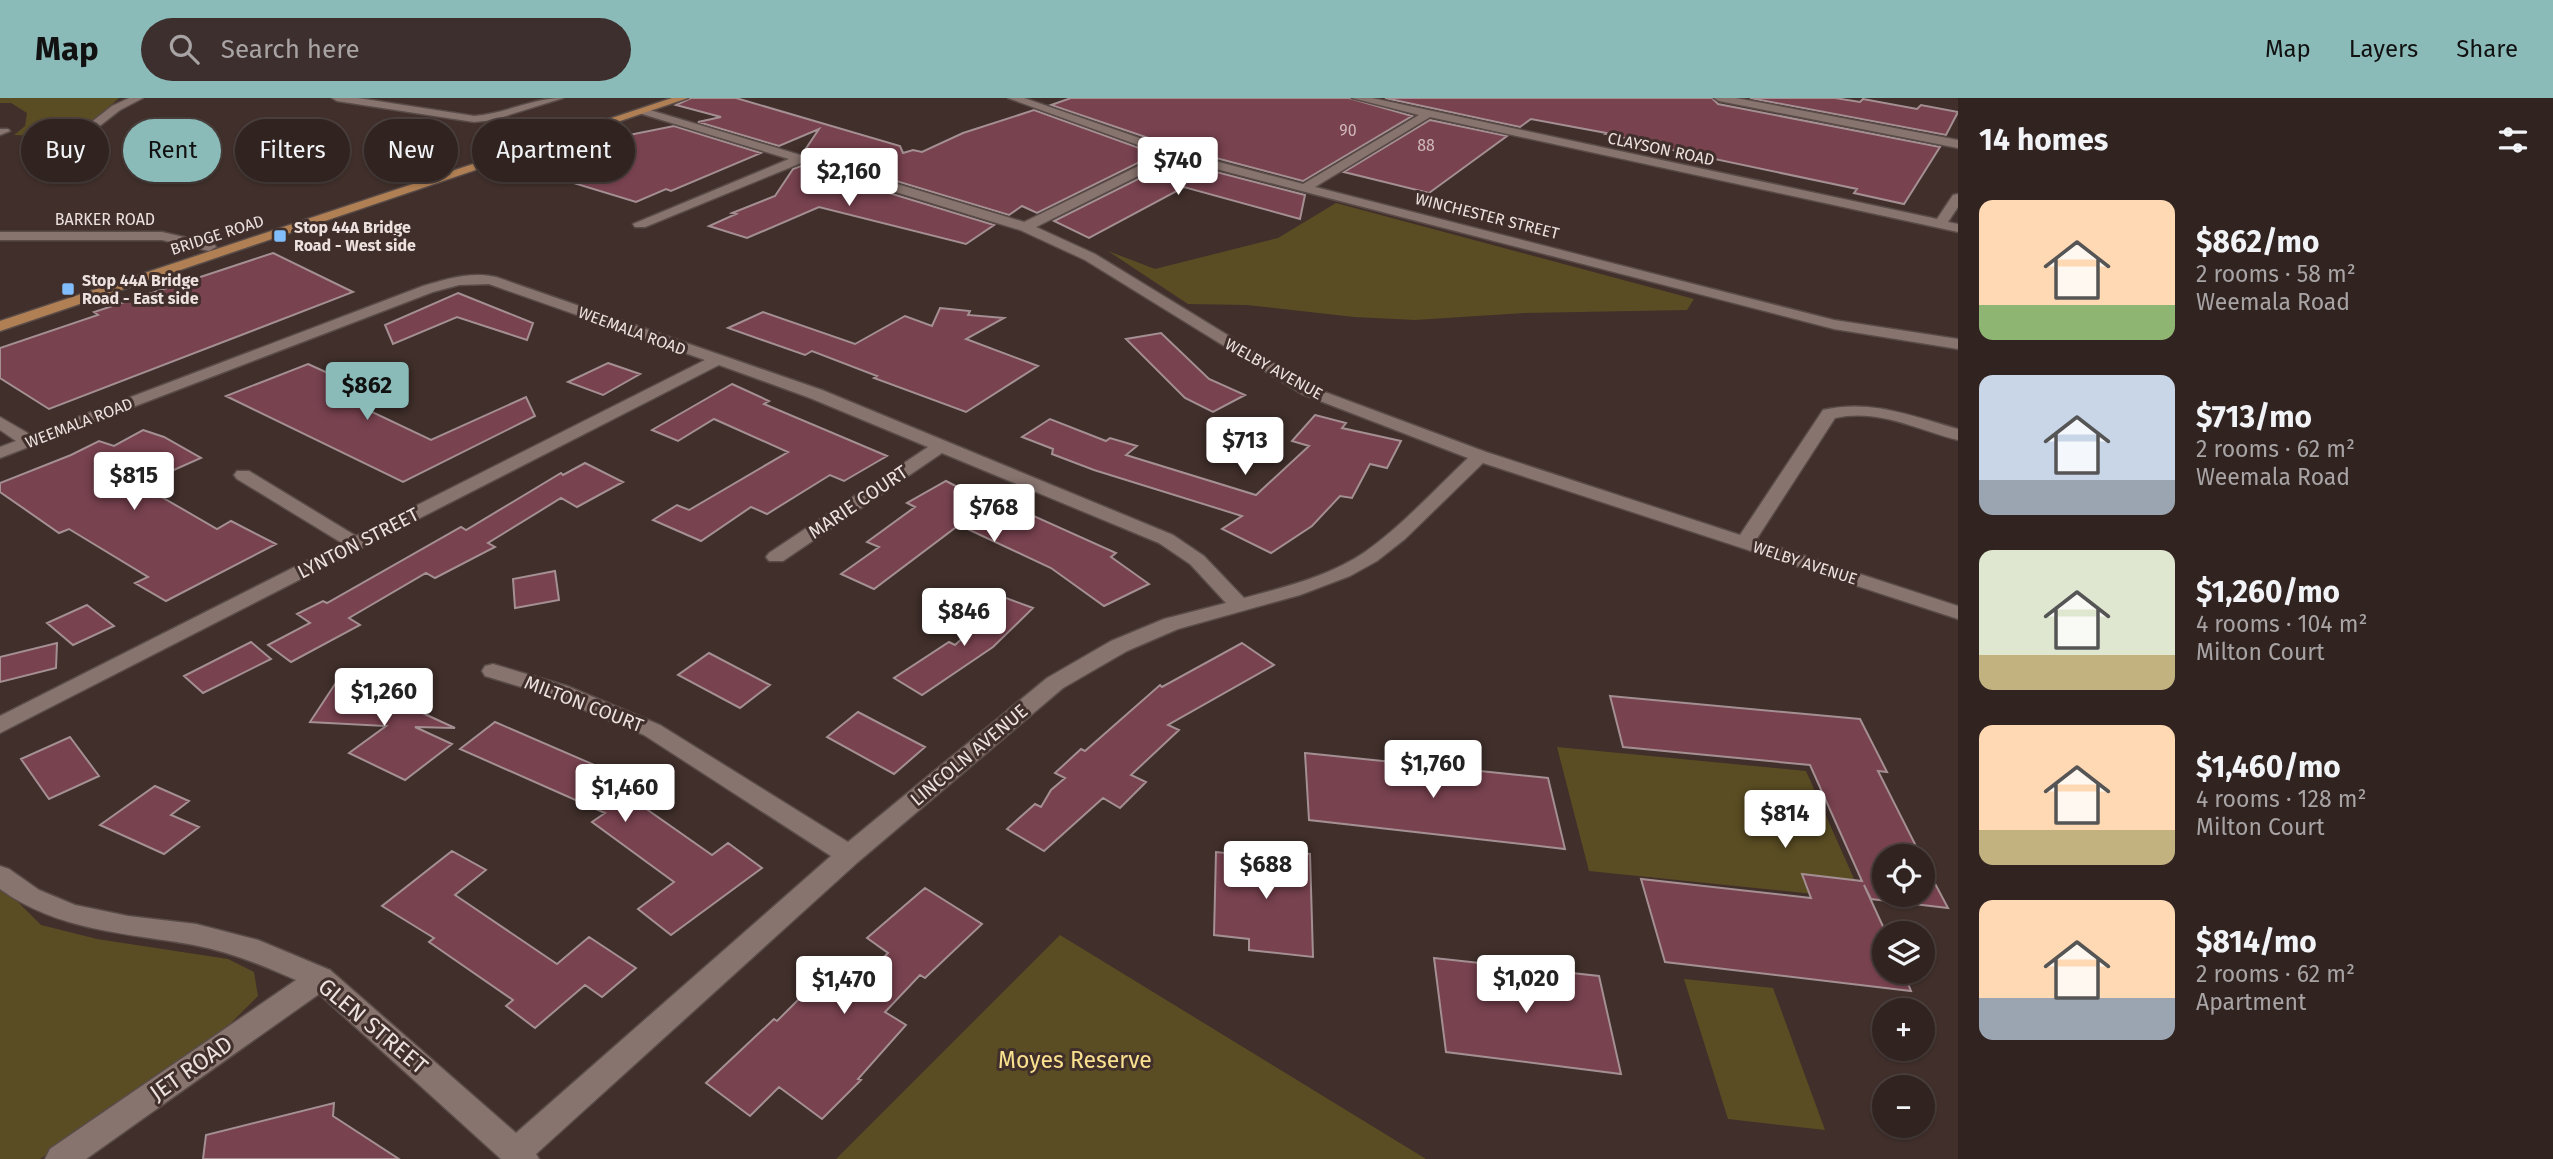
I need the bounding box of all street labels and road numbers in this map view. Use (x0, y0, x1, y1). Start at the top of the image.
street label: CLAYSON ROAD (1606, 128, 1716, 170)
street label: WINCHESTER STREET (1413, 189, 1562, 243)
street label: BARKER ROAD (55, 210, 155, 229)
street label: BRIDGE ROAD (168, 211, 266, 259)
street label: WEEMALA ROAD (576, 303, 688, 359)
street label: WELBY AVENUE (1222, 334, 1326, 404)
street label: WEEMALA ROAD (23, 394, 135, 452)
street label: MARIE COURT (804, 460, 912, 544)
street label: LYNTON STREET (294, 503, 423, 583)
street label: WELBY AVENUE (1750, 537, 1860, 589)
street label: MILTON COURT (521, 671, 647, 737)
street label: LINCOLN AVENUE (906, 699, 1032, 811)
street label: GLEN STREET (313, 972, 434, 1080)
street label: JET ROAD (144, 1029, 238, 1107)

